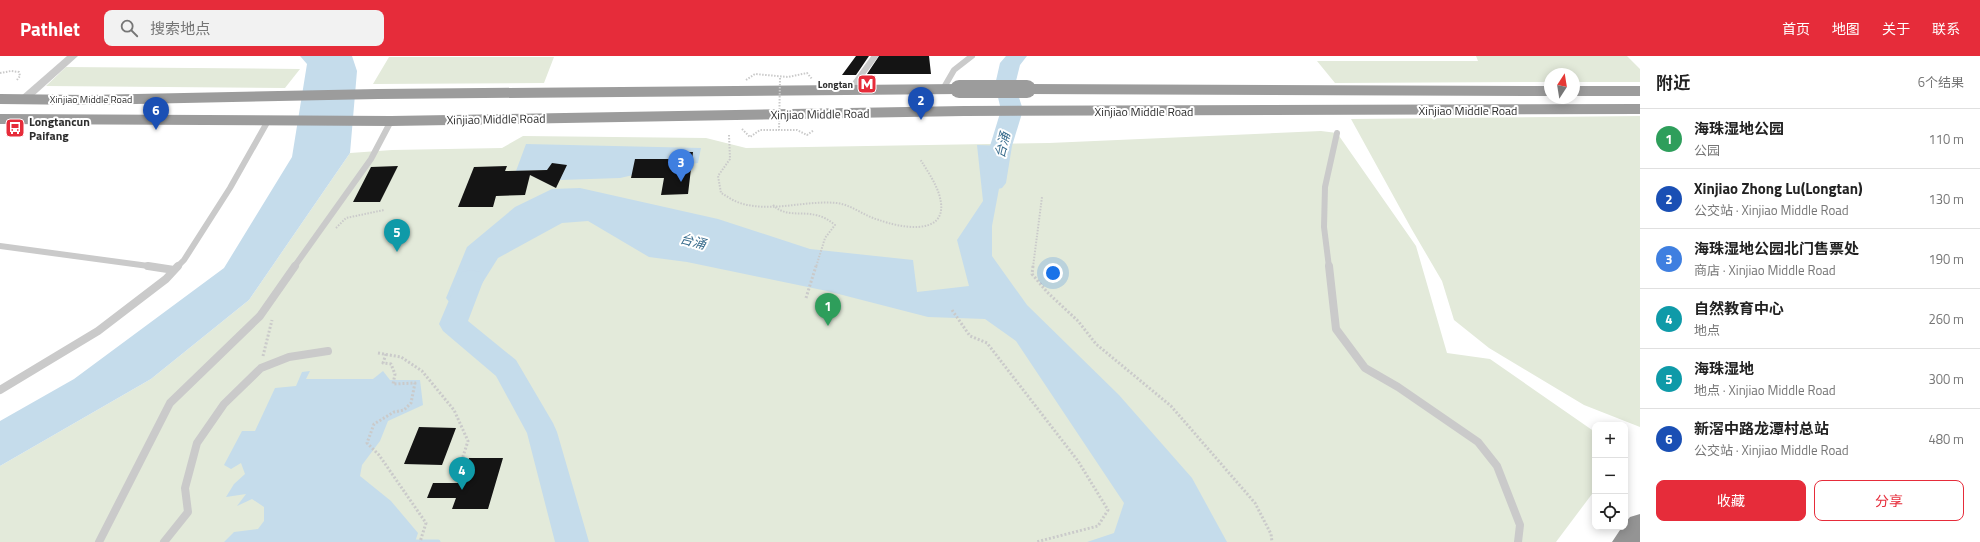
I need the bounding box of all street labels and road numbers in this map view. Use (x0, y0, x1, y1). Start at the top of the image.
street label: Xinjiao Middle Road (50, 92, 132, 107)
street label: Xinjiao Middle Road (1419, 101, 1517, 120)
street label: Xinjiao Middle Road (1095, 102, 1193, 121)
street label: Xinjiao Middle Road (770, 104, 870, 124)
street label: Xinjiao Middle Road (446, 109, 546, 129)

